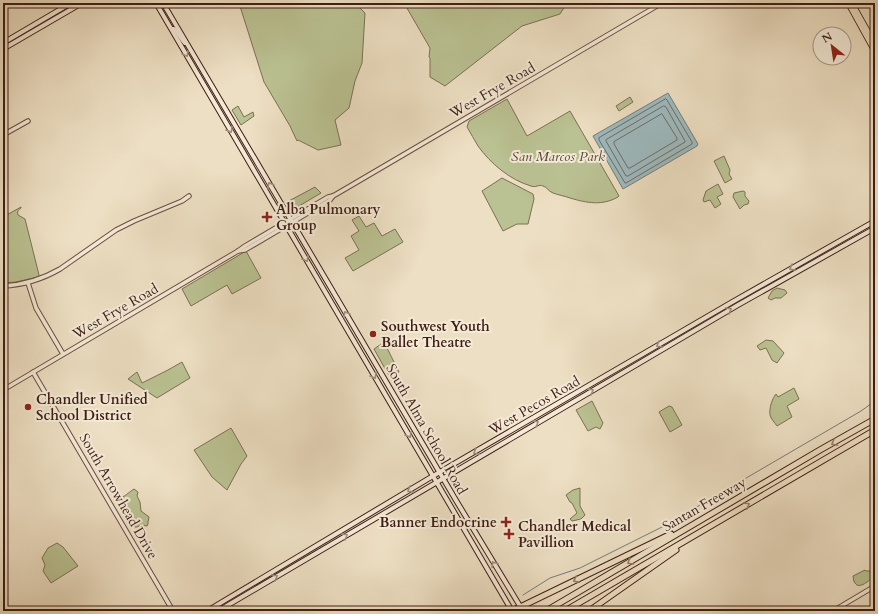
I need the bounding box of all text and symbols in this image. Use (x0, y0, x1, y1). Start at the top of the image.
north arrow (812, 26, 852, 66)
text: N (819, 29, 836, 47)
one-way arrow (181, 50, 189, 57)
street label: West Frye Road (445, 58, 539, 123)
one-way arrow (225, 126, 233, 133)
park label: San Marcos Park (511, 147, 605, 166)
one-way arrow (268, 182, 275, 189)
place label: Alba Pulmonary Group (276, 200, 381, 235)
marker: Alba Pulmonary Group (261, 211, 273, 223)
one-way arrow (301, 255, 308, 262)
one-way arrow (789, 264, 796, 271)
street label: West Frye Road (68, 279, 162, 344)
one-way arrow (725, 308, 732, 315)
one-way arrow (344, 311, 351, 318)
place label: Southwest Youth Ballet Theatre (381, 317, 490, 352)
marker: Southwest Youth Ballet Theatre (368, 329, 378, 339)
one-way arrow (656, 340, 663, 347)
street label: South Alma School Road (381, 361, 472, 498)
street label: West Pecos Road (484, 371, 584, 440)
one-way arrow (370, 372, 377, 379)
one-way arrow (587, 389, 594, 396)
place label: Chandler Unified School District (36, 390, 148, 425)
marker: Chandler Unified School District (23, 402, 33, 412)
one-way arrow (532, 421, 539, 428)
street label: South Arrowhead Drive (75, 430, 162, 563)
one-way arrow (404, 431, 411, 438)
one-way arrow (831, 438, 838, 445)
one-way arrow (472, 447, 480, 454)
street label: Santan Freeway (659, 472, 750, 536)
one-way arrow (407, 485, 414, 493)
one-way arrow (743, 502, 750, 509)
place label: Banner Endocrine (379, 513, 497, 532)
marker: Banner Endocrine (500, 516, 512, 528)
place label: Chandler Medical Pavillion (518, 517, 631, 552)
marker: Chandler Medical Pavillion (503, 528, 515, 540)
one-way arrow (341, 533, 348, 540)
one-way arrow (627, 557, 634, 564)
one-way arrow (492, 561, 499, 568)
one-way arrow (271, 574, 278, 581)
one-way arrow (573, 575, 580, 583)

